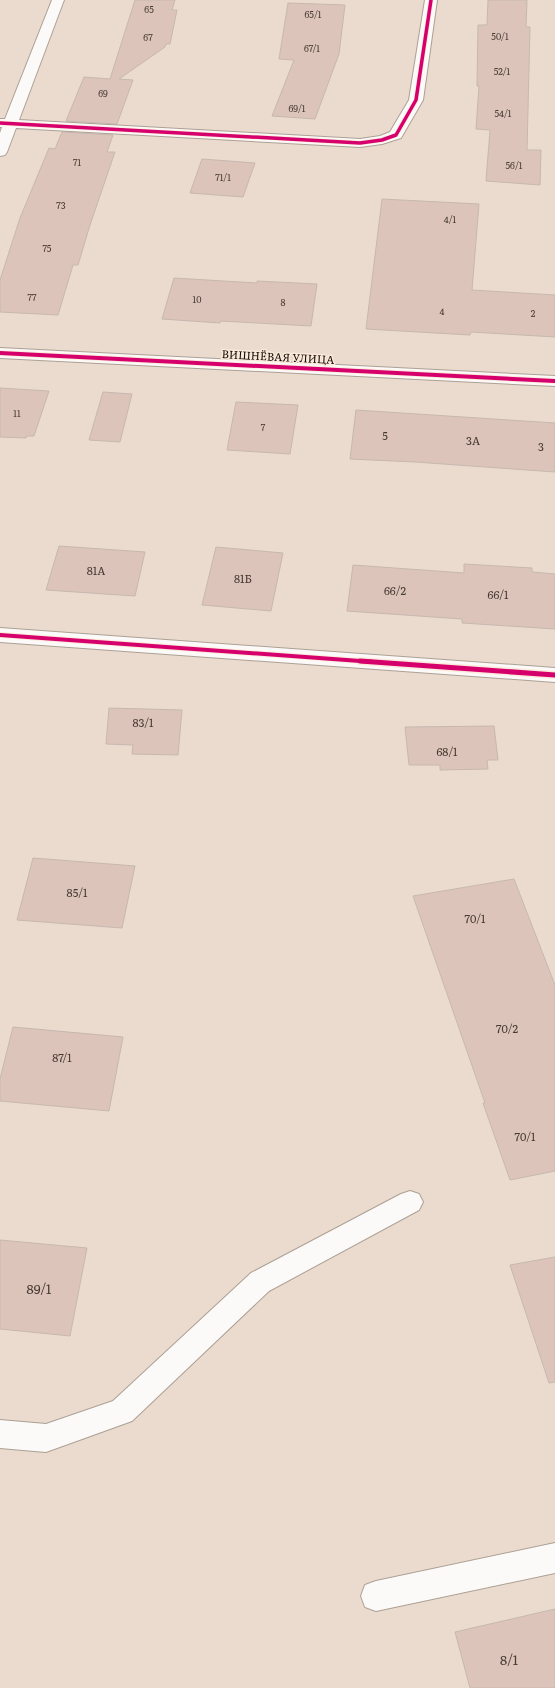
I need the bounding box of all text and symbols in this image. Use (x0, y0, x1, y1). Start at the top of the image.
house number: 65 (144, 2, 154, 16)
house number: 65/1 (305, 7, 322, 21)
house number: 50/1 (491, 29, 509, 43)
house number: 67 (143, 30, 153, 44)
house number: 67/1 (304, 41, 320, 55)
house number: 52/1 (494, 64, 511, 78)
house number: 69 (98, 86, 108, 100)
house number: 69/1 (288, 101, 306, 115)
house number: 54/1 (494, 106, 512, 120)
house number: 71 (73, 155, 81, 169)
house number: 56/1 (506, 158, 523, 172)
house number: 71/1 (215, 170, 231, 184)
house number: 73 (56, 198, 66, 212)
house number: 4/1 (444, 212, 457, 226)
house number: 75 (43, 241, 52, 255)
house number: 77 (27, 290, 37, 304)
house number: 10 (193, 292, 201, 306)
house number: 8 (281, 295, 286, 309)
house number: 4 (440, 304, 445, 318)
house number: 2 (531, 306, 536, 320)
street label: ВИШНЁВАЯ УЛИЦА (221, 345, 335, 367)
house number: 11 (13, 406, 21, 420)
house number: 7 (261, 420, 266, 434)
house number: 5 (382, 427, 388, 443)
house number: 3А (466, 432, 480, 448)
house number: 3 (538, 438, 544, 454)
house number: 81А (87, 562, 105, 578)
house number: 81Б (234, 570, 252, 586)
house number: 66/2 (384, 582, 406, 598)
house number: 66/1 (488, 586, 509, 602)
house number: 83/1 (133, 714, 154, 730)
house number: 68/1 (436, 743, 458, 759)
house number: 85/1 (67, 884, 88, 900)
house number: 70/1 (464, 910, 486, 926)
house number: 70/2 (496, 1020, 519, 1036)
house number: 87/1 (52, 1049, 72, 1065)
house number: 70/1 (514, 1128, 536, 1144)
house number: 89/1 (27, 1279, 51, 1298)
house number: 8/1 (500, 1650, 518, 1669)

